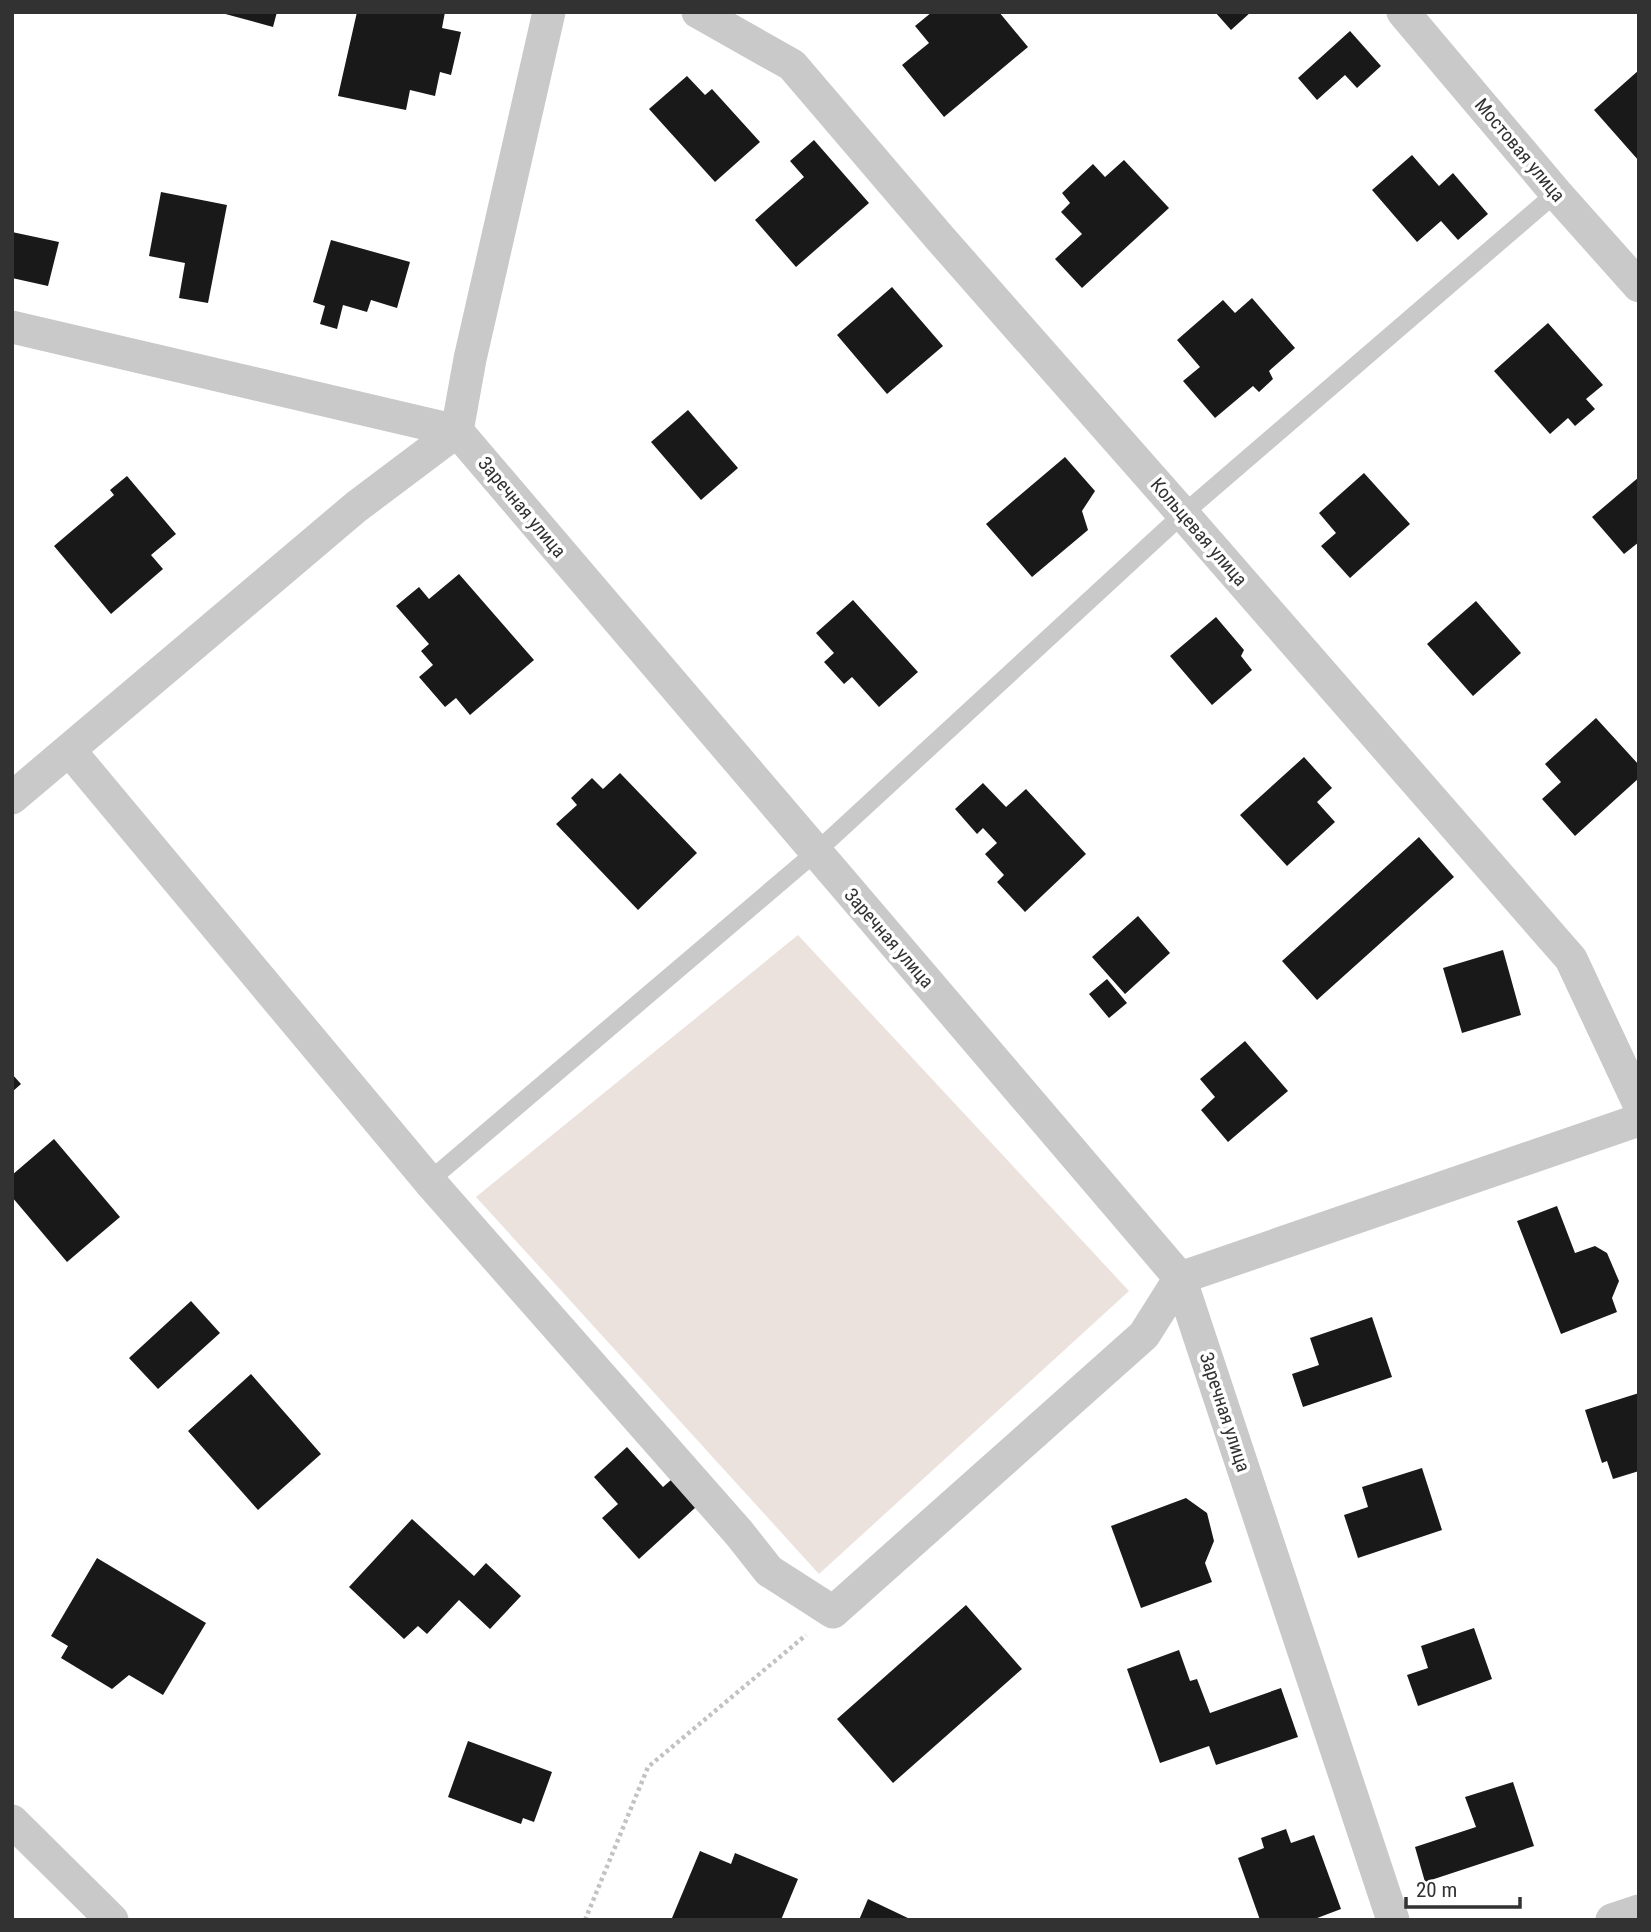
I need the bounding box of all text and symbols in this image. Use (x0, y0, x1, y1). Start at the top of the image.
street label: Мостовая улица (1470, 94, 1570, 206)
street label: Заречная улица (473, 452, 571, 562)
street label: Кольцевая улица (1146, 473, 1252, 591)
street label: Заречная улица (839, 883, 939, 993)
street label: Заречная улица (1195, 1349, 1255, 1475)
scale bar (1406, 1866, 1520, 1910)
text: 20 m (1416, 1878, 1457, 1902)

